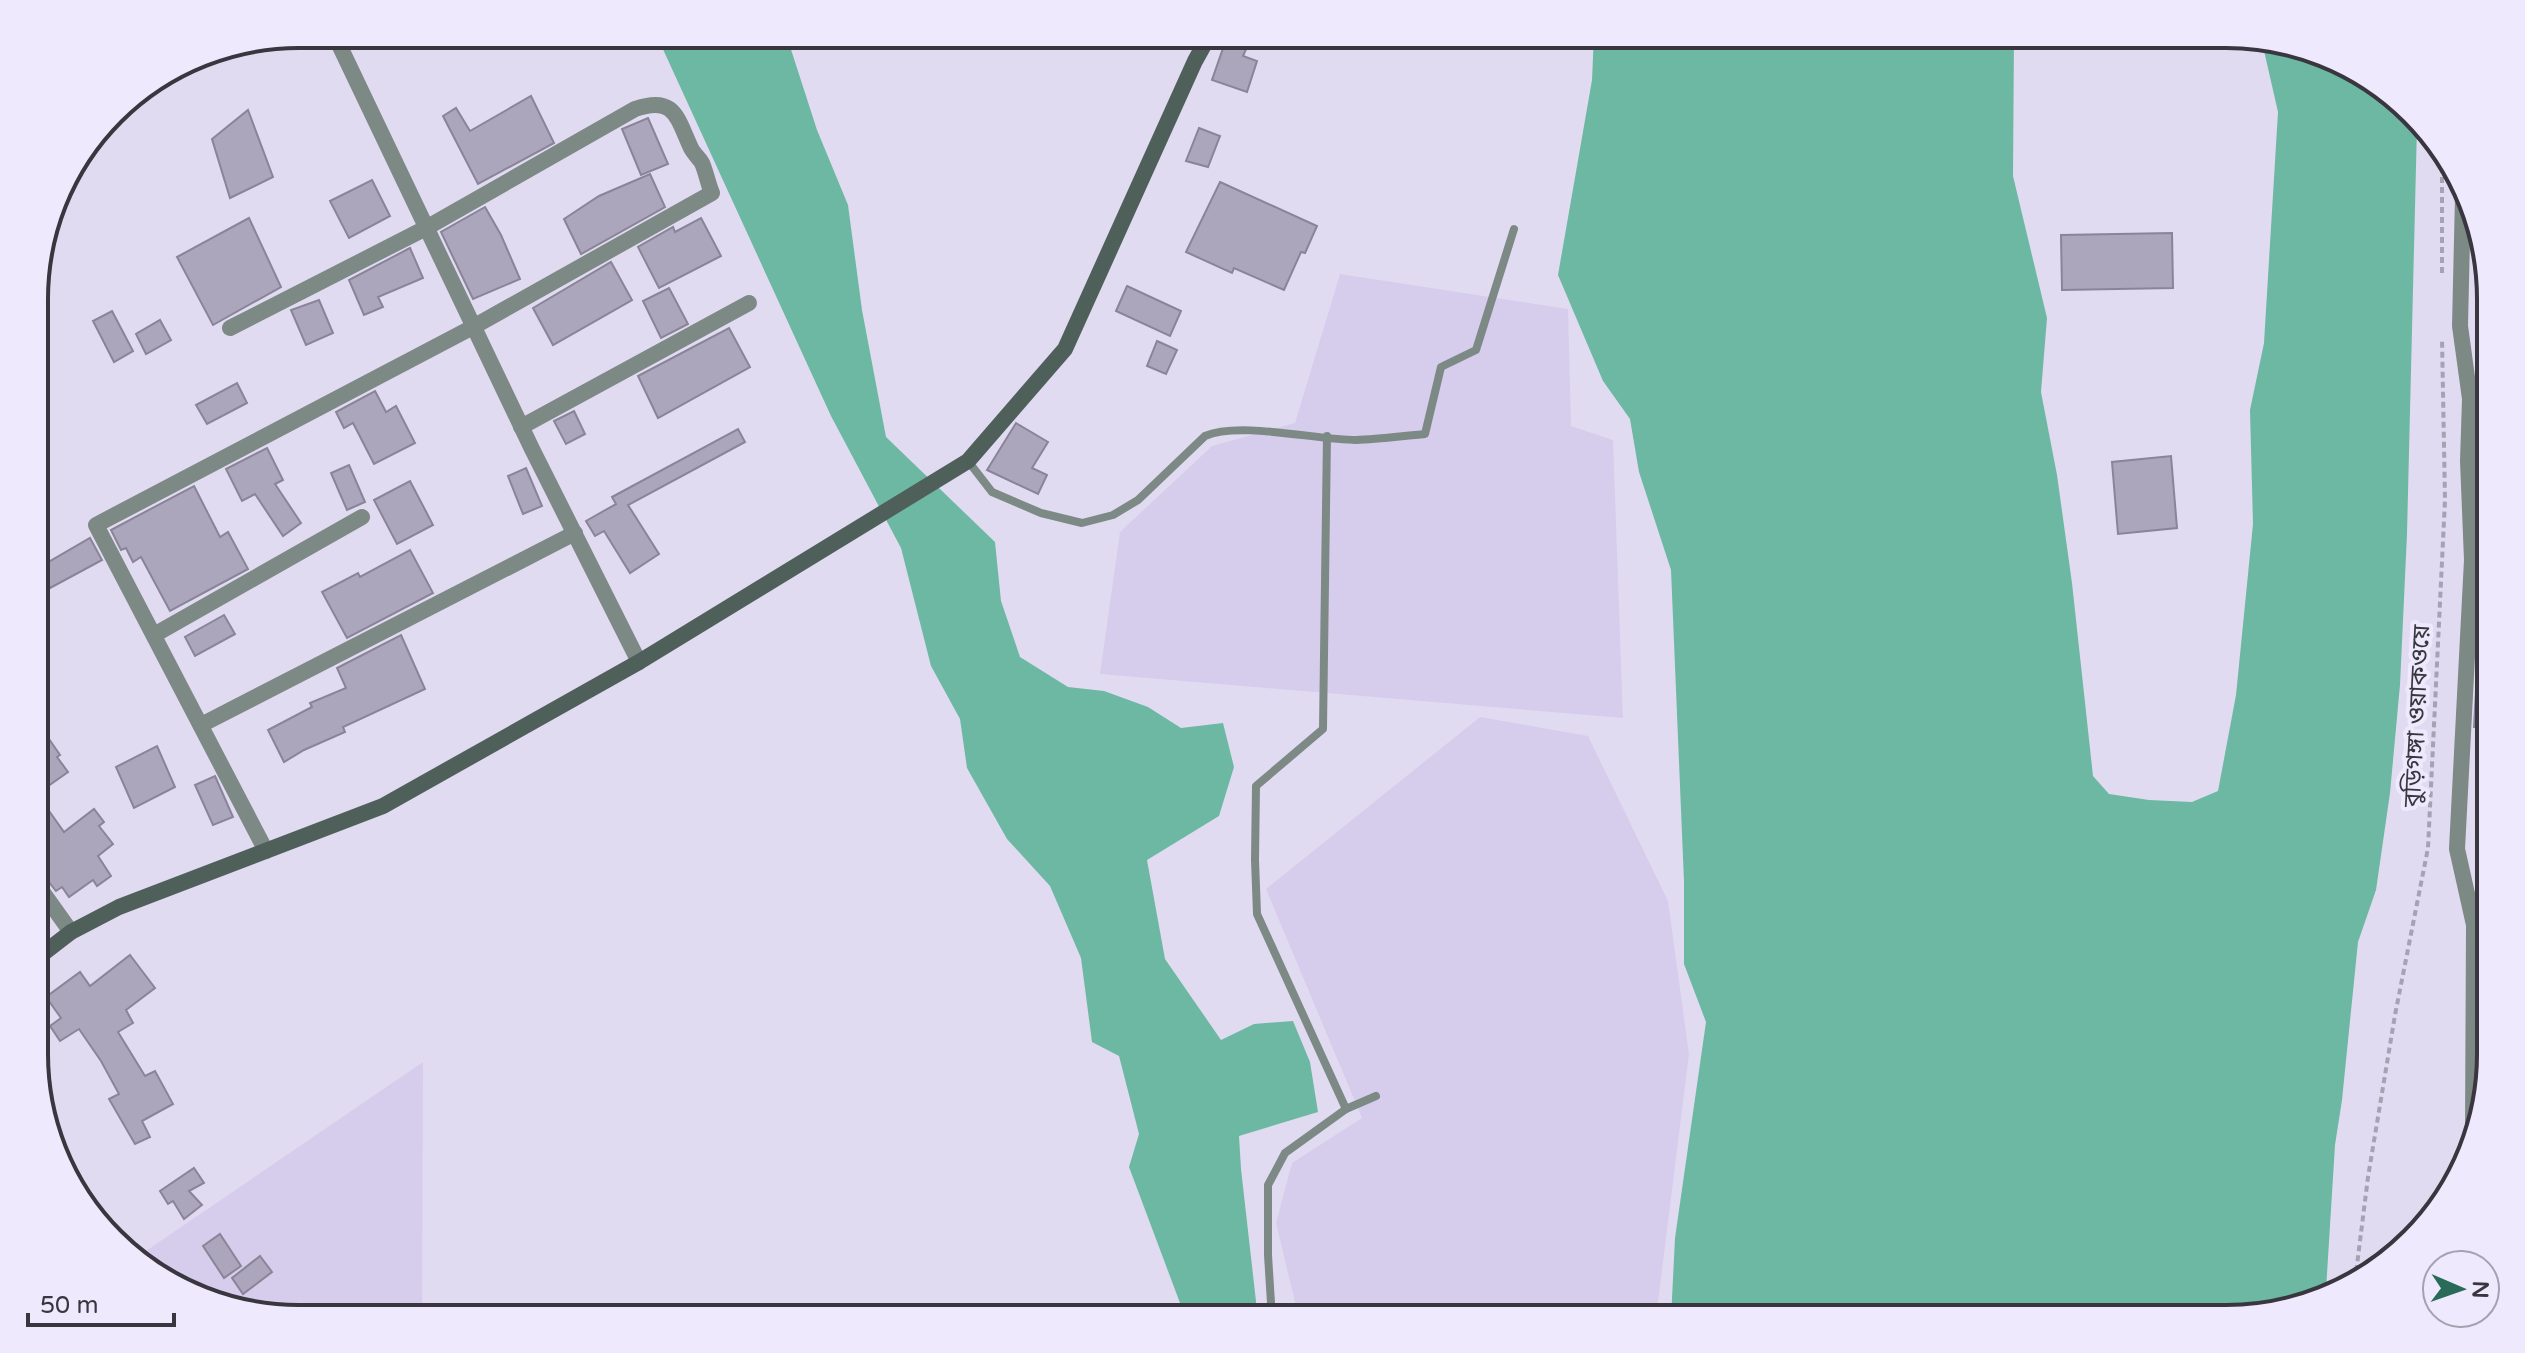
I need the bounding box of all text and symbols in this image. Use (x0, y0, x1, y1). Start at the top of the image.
street label: বুড়িগঙ্গা ওয়াকওয়ে (2398, 623, 2436, 809)
north arrow (2421, 1249, 2501, 1329)
scale bar (28, 1277, 174, 1327)
text: N (2467, 1280, 2493, 1299)
text: 50 m (40, 1291, 98, 1320)

